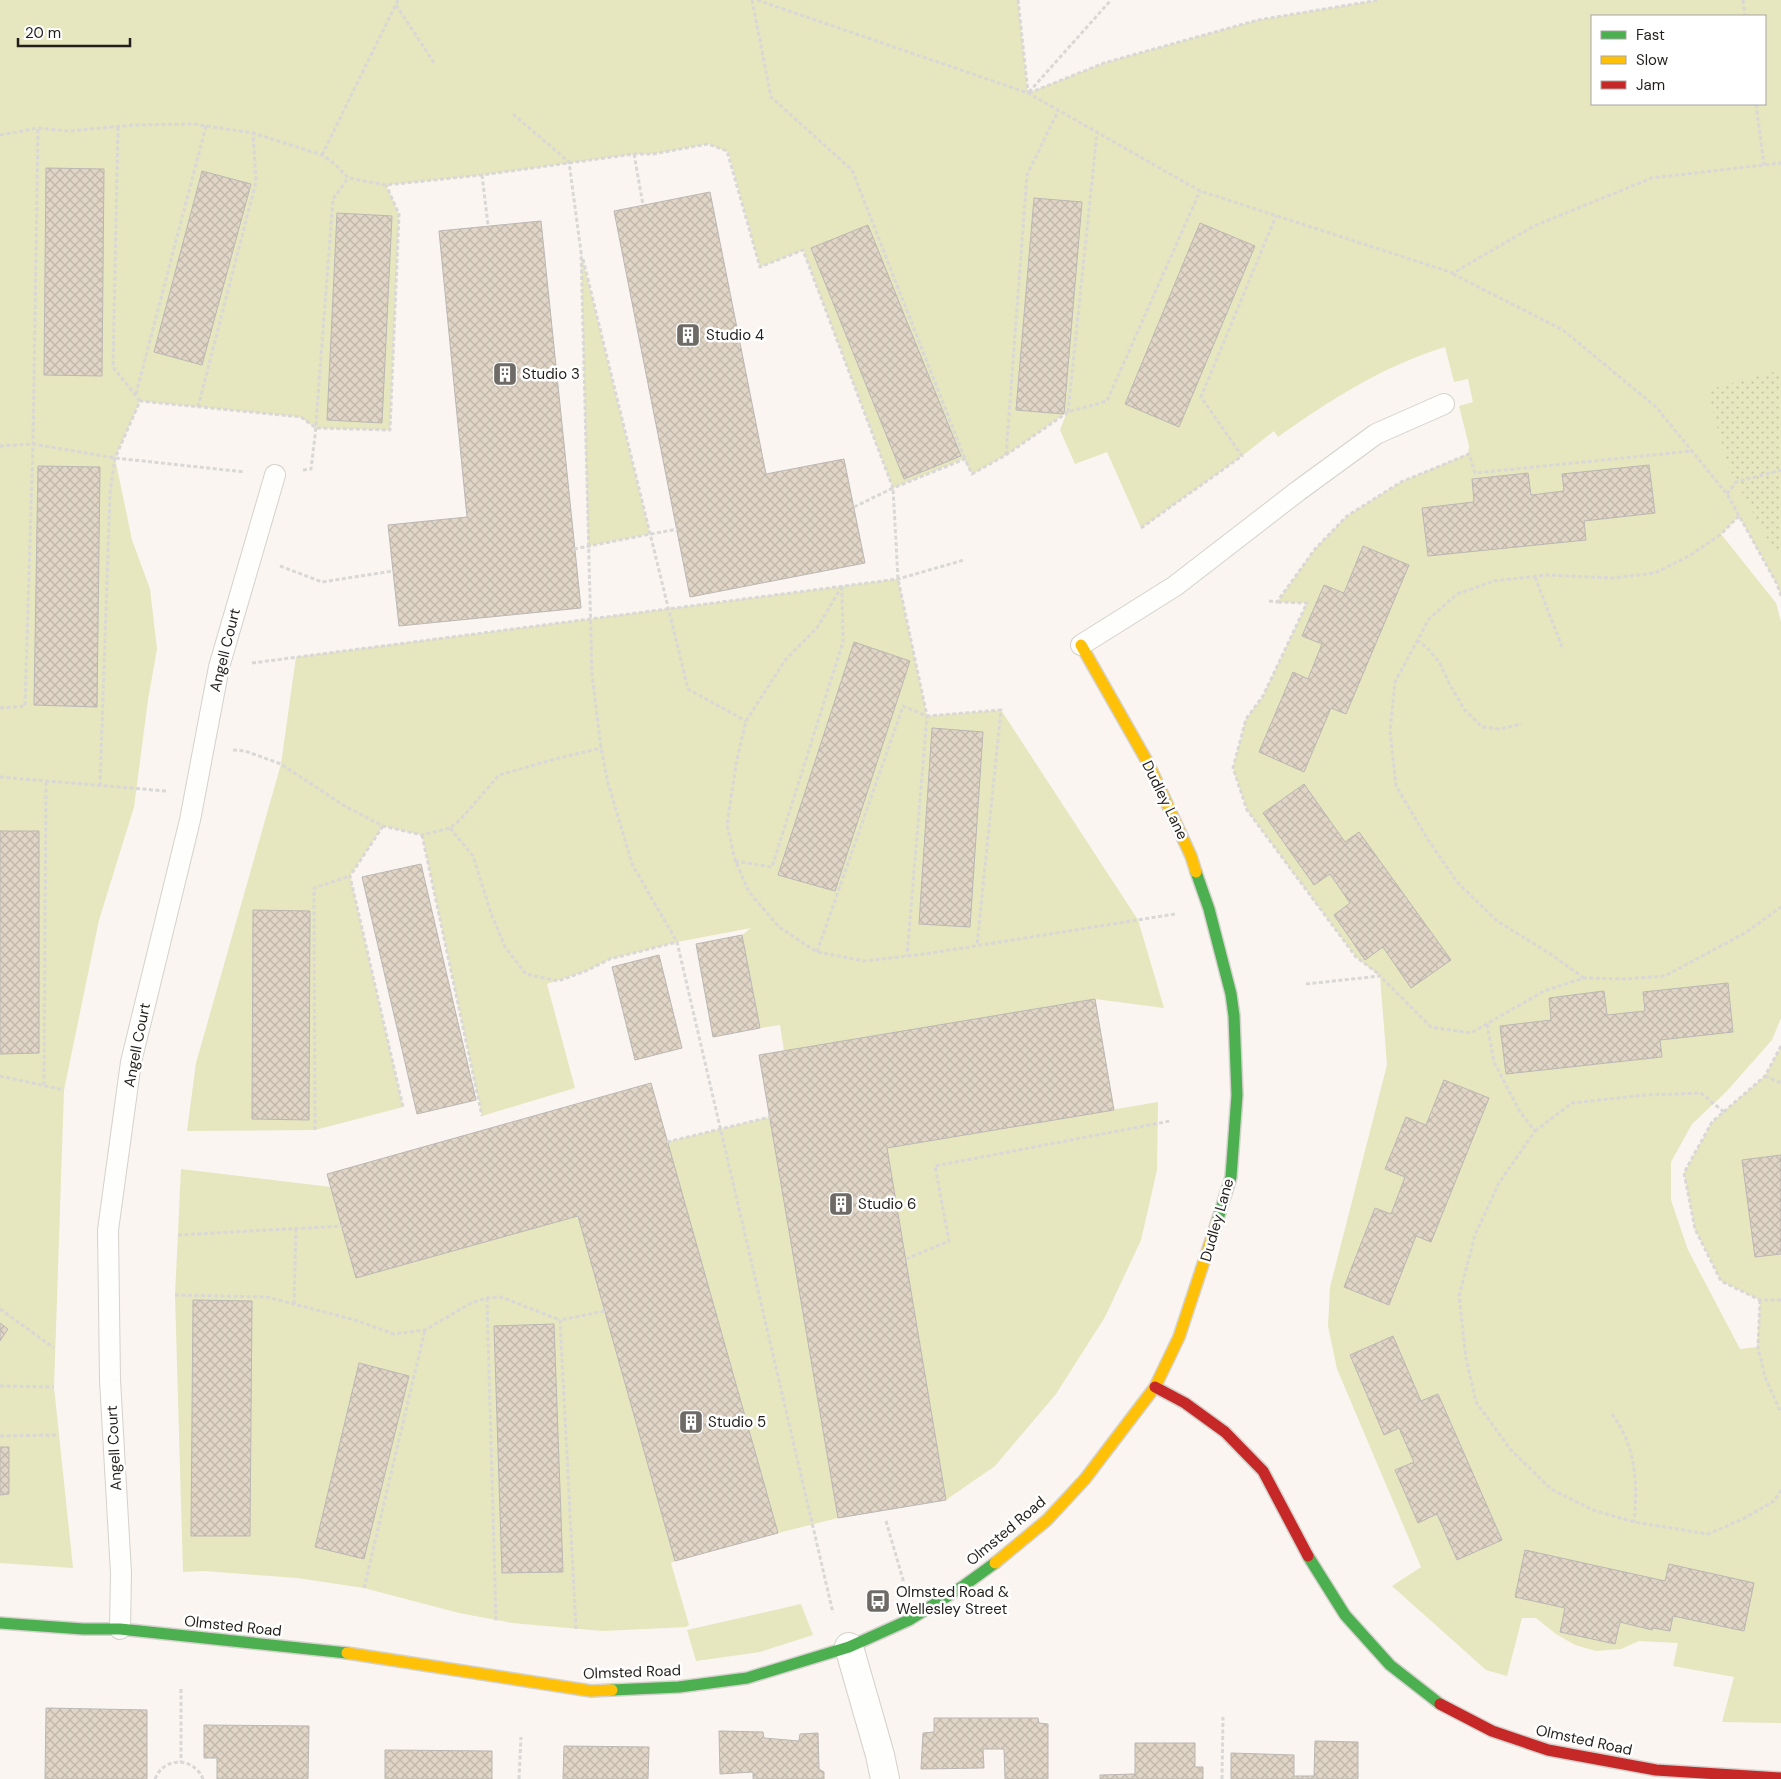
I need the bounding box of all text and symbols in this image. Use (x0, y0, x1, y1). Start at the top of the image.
scale bar (18, 15, 130, 47)
legend (1591, 15, 1766, 105)
text: 20 m (25, 23, 61, 43)
text: Fast (1636, 25, 1665, 45)
text: Slow (1636, 50, 1669, 70)
text: Jam (1636, 75, 1665, 95)
building icon: Studio 4 (675, 322, 701, 348)
place label: Studio 4 (706, 325, 764, 345)
building icon: Studio 3 (492, 361, 518, 387)
place label: Studio 3 (522, 364, 580, 384)
street label: Angell Court (205, 606, 245, 694)
street label: Dudley Lane (1137, 757, 1193, 843)
street label: Angell Court (119, 1001, 155, 1089)
street label: Dudley Lane (1196, 1176, 1238, 1264)
building icon: Studio 6 (828, 1191, 854, 1217)
place label: Studio 6 (858, 1194, 917, 1214)
street label: Angell Court (102, 1405, 126, 1491)
building icon: Studio 5 (678, 1409, 704, 1435)
place label: Studio 5 (708, 1412, 766, 1432)
street label: Olmsted Road (962, 1492, 1050, 1570)
place label: Olmsted Road & Wellesley Street (896, 1582, 1009, 1619)
bus stop icon: Olmsted Road & Wellesley Street (865, 1588, 891, 1614)
street label: Olmsted Road (183, 1611, 283, 1641)
street label: Olmsted Road (583, 1660, 681, 1684)
street label: Olmsted Road (1534, 1720, 1634, 1760)

